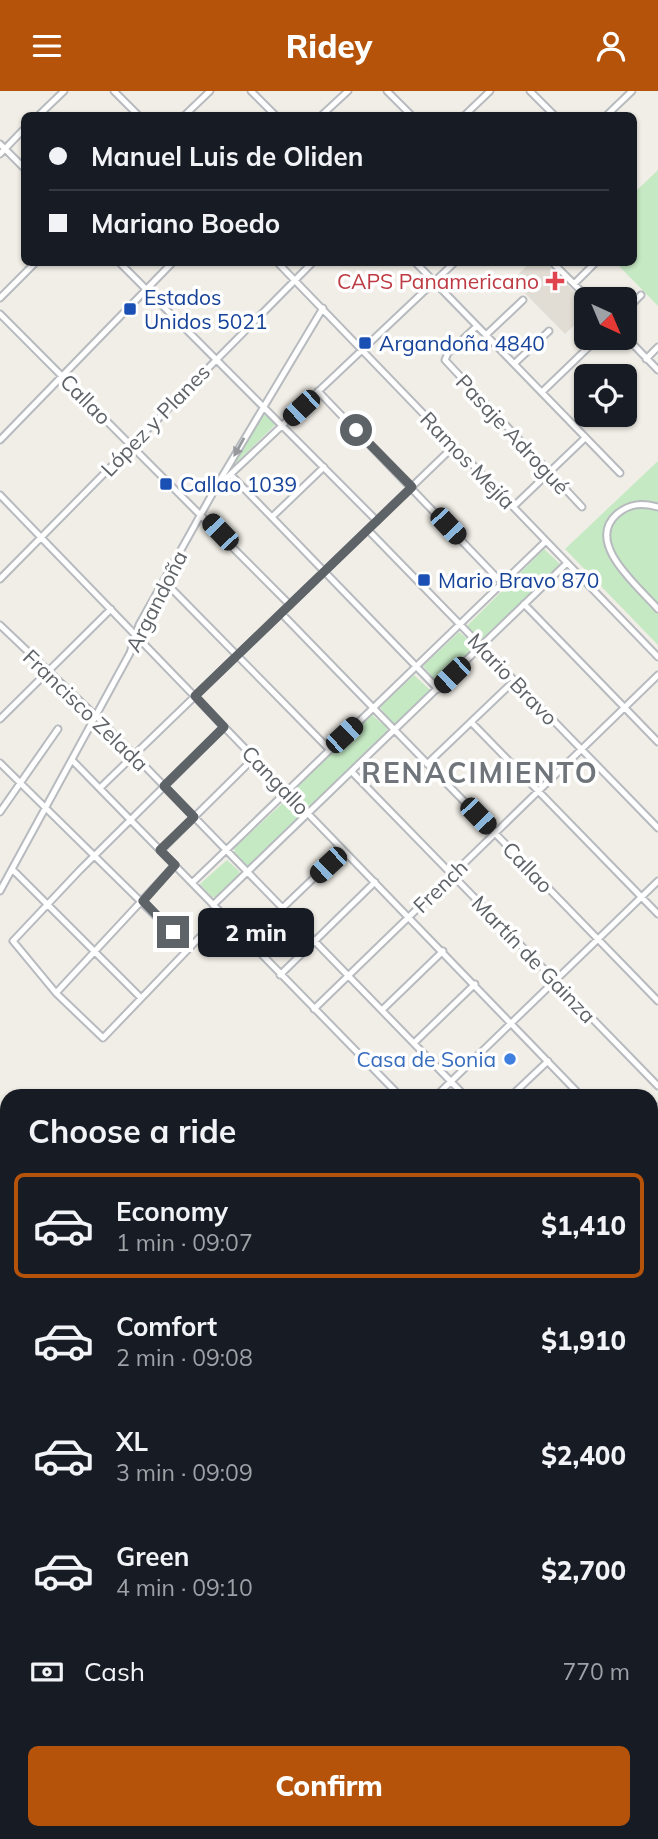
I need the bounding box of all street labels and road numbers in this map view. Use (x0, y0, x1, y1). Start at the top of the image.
street label: López y Planes (95, 359, 215, 481)
street label: Callao (55, 368, 117, 430)
street label: Pasaje Adrogué (451, 369, 575, 499)
street label: Ramos Mejía (415, 406, 521, 514)
street label: Argandoña (119, 546, 193, 656)
street label: Mario Bravo (463, 628, 563, 730)
street label: Francisco Zelada (18, 644, 154, 776)
street label: Cangallo (237, 740, 315, 820)
street label: Callao (497, 836, 559, 898)
street label: French (407, 854, 473, 918)
street label: Martín de Gainza (467, 890, 601, 1028)

